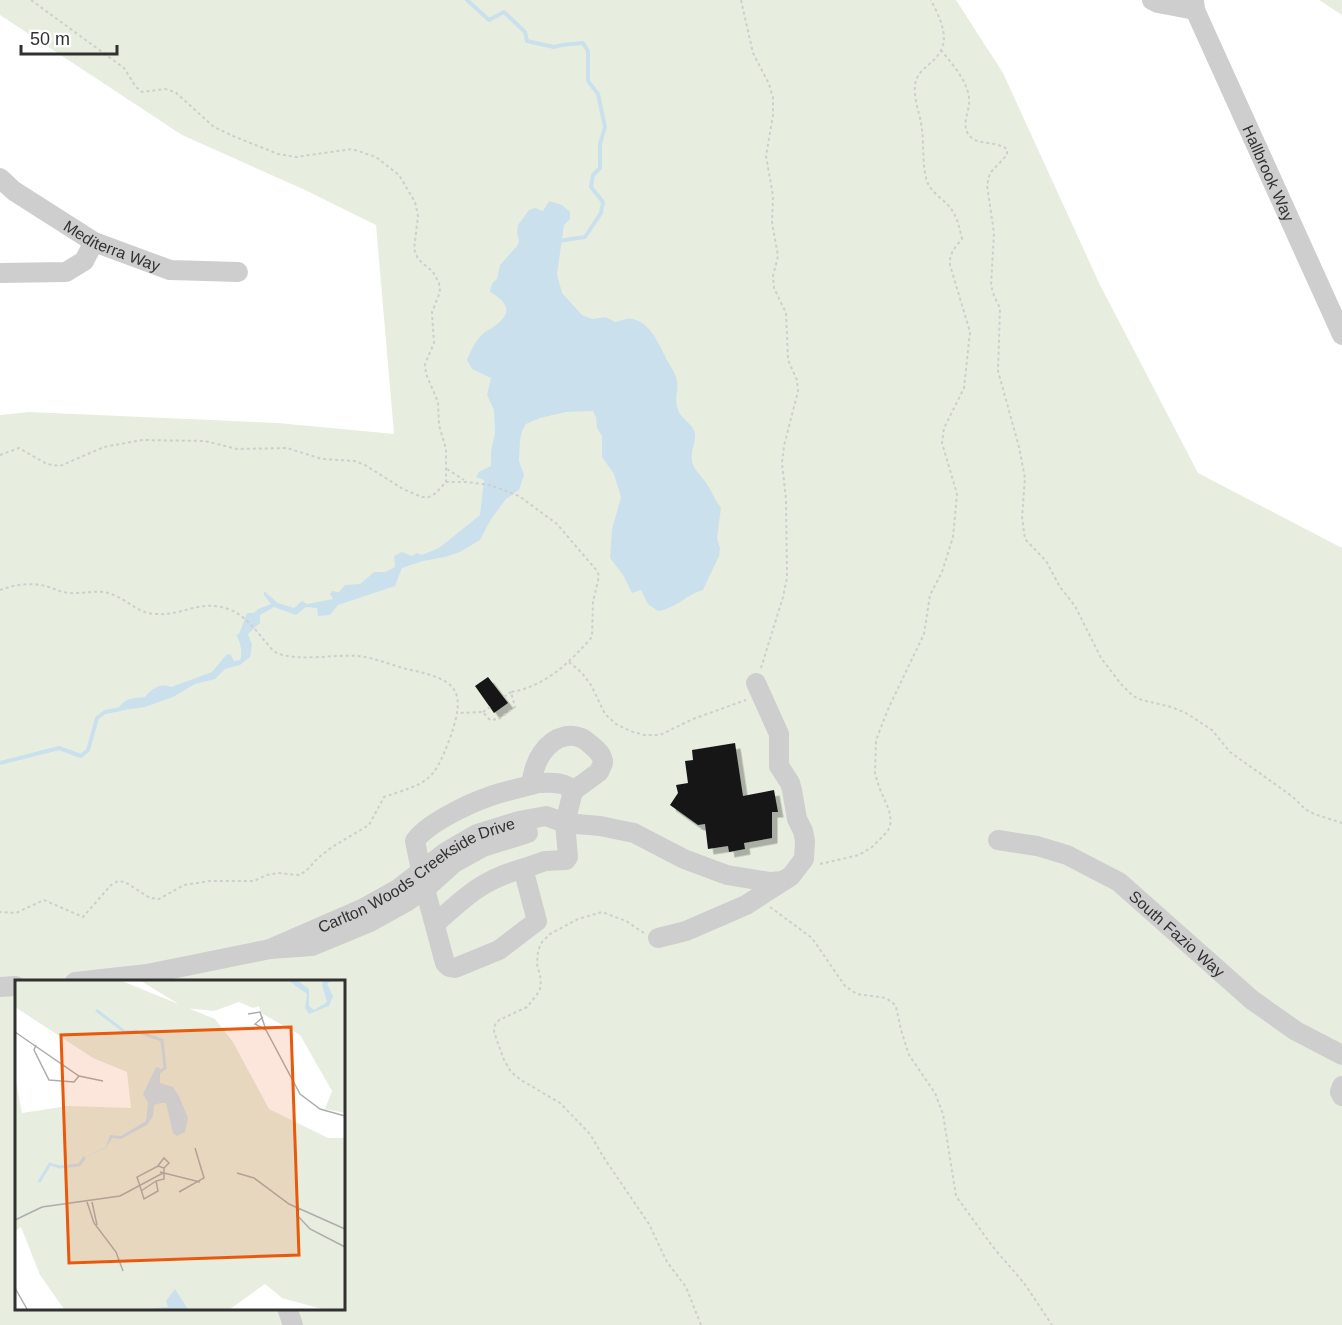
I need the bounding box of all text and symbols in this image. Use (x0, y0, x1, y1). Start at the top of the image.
scale bar (21, 18, 117, 56)
text: 50 m (30, 29, 70, 49)
street label: Hallbrook Way (1240, 122, 1298, 224)
street label: Mediterra Way (61, 217, 162, 274)
street label: Carlton Woods Creekside Drive (315, 814, 517, 936)
street label: South Fazio Way (1126, 887, 1228, 980)
inset map (15, 980, 345, 1310)

